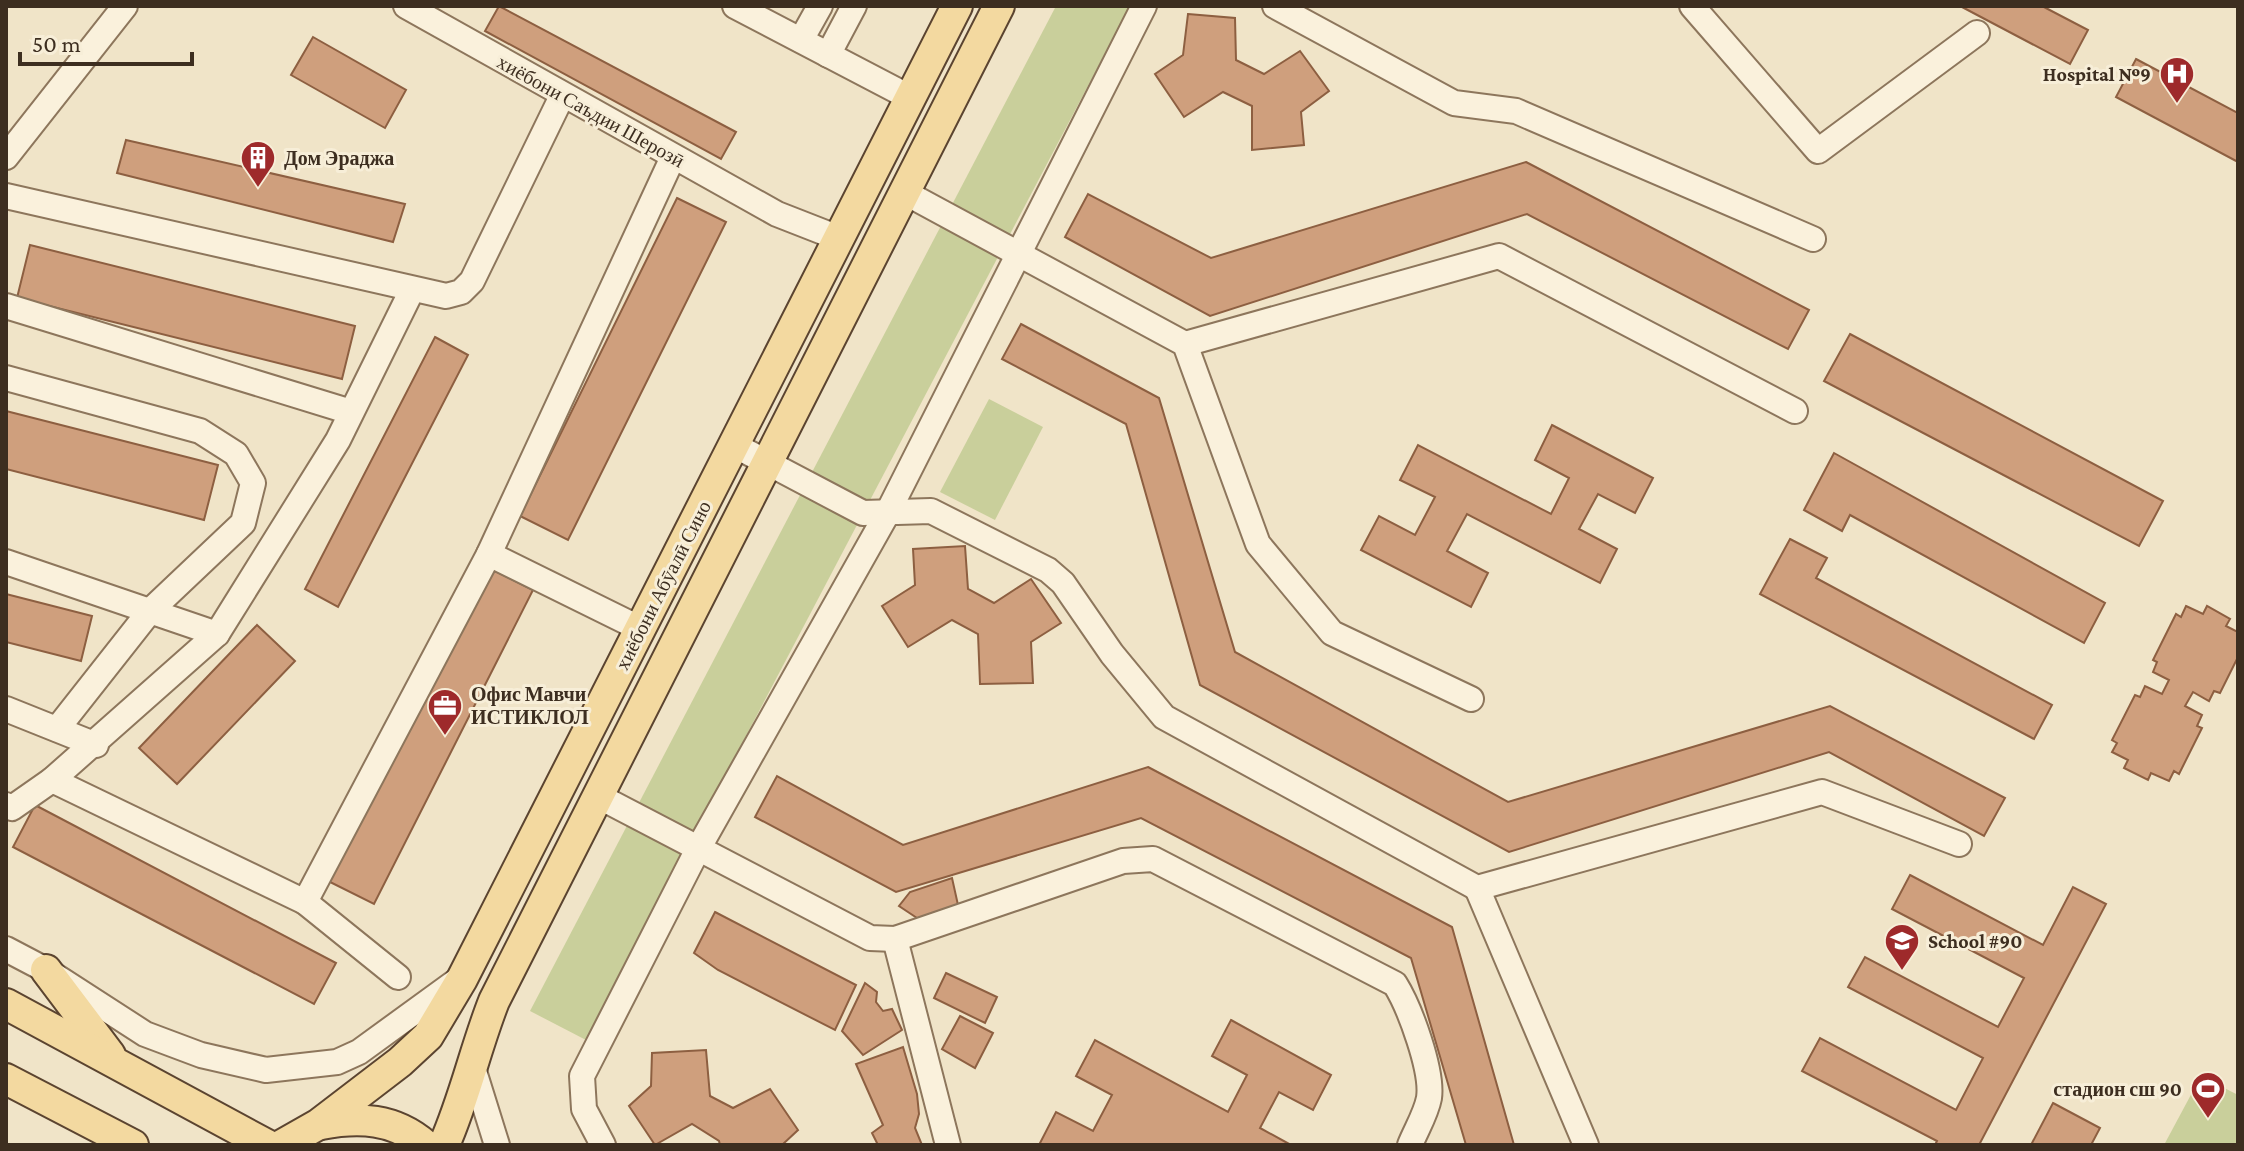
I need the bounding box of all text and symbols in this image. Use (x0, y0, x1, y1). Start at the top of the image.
scale bar (20, 16, 192, 66)
text: 50 m (32, 30, 81, 57)
street label: хиёбони Саъдии Шерозӣ (493, 50, 689, 173)
hospital icon: Hospital №9 (2158, 55, 2196, 105)
place label: Hospital №9 (2043, 63, 2151, 85)
building icon: Дом Эраджа (239, 139, 277, 189)
place label: Дом Эраджа (284, 147, 394, 170)
street label: хиёбони Абӯалӣ Сино (611, 497, 716, 674)
place label: Офис Мавчи ИСТИКЛОЛ (471, 683, 589, 728)
office icon: Офис Мавчи ИСТИКЛОЛ (426, 687, 464, 737)
school or university icon: School #90 (1883, 922, 1921, 972)
place label: School #90 (1928, 930, 2022, 952)
sports icon: стадион сш 90 (2189, 1070, 2227, 1120)
place label: стадион сш 90 (2053, 1078, 2182, 1100)

